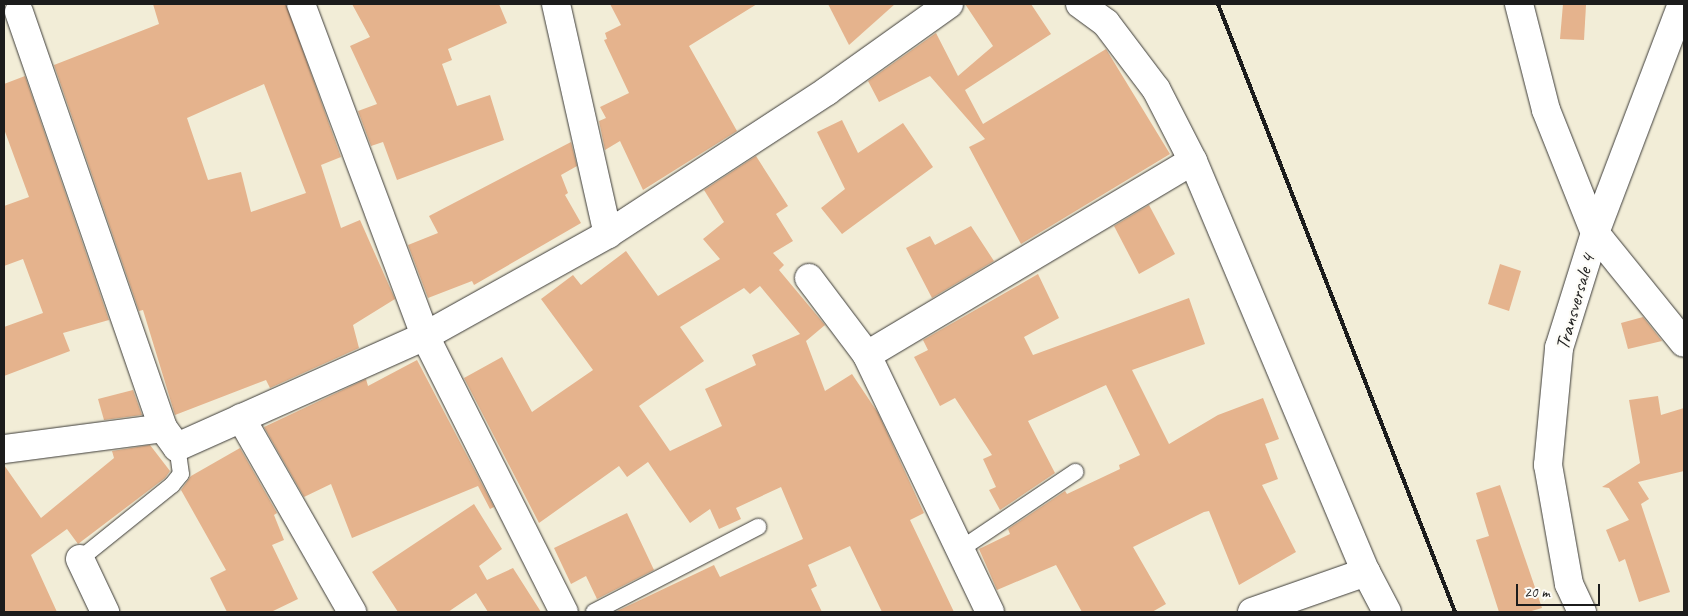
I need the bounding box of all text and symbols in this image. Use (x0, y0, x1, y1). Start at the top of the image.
street label: Transversale 4 (1550, 251, 1600, 353)
scale bar (1518, 574, 1602, 606)
text: 20 m (1524, 583, 1550, 602)

